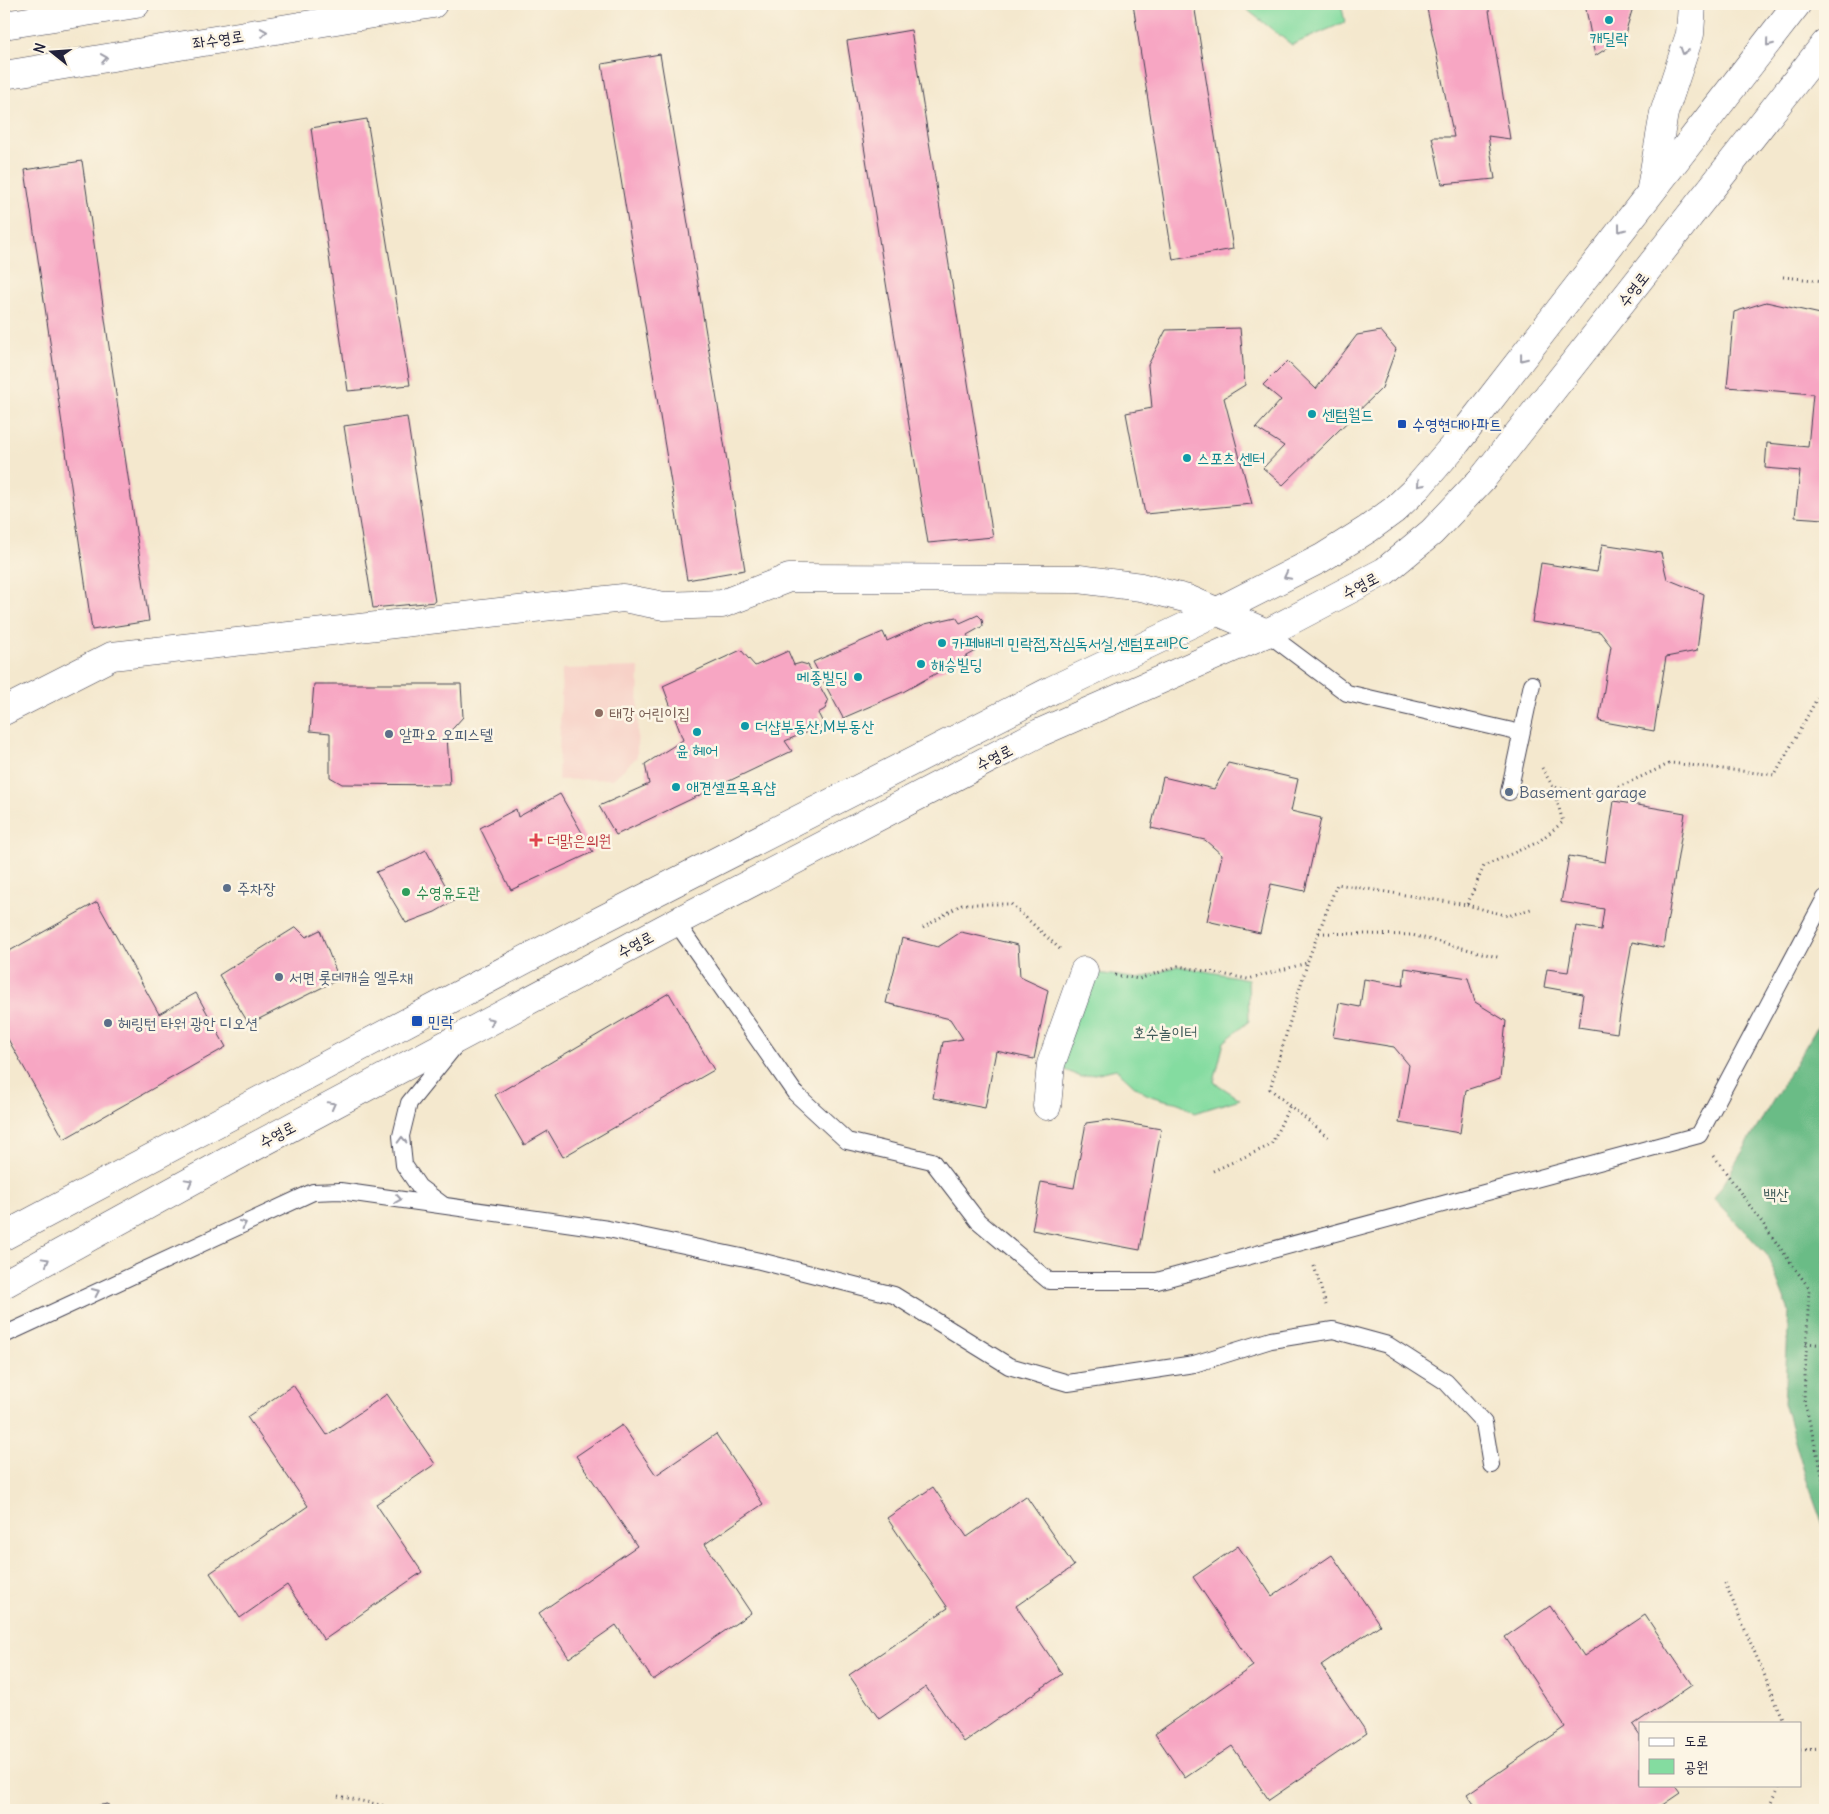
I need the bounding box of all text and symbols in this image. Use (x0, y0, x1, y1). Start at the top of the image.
marker: 캐딜락 (1603, 14, 1615, 26)
street label: 좌수영로 (191, 25, 245, 53)
one-way arrow (260, 27, 268, 37)
north arrow (28, 28, 78, 78)
place label: 캐딜락 (1590, 28, 1628, 48)
one-way arrow (1766, 37, 1774, 46)
text: N (30, 41, 50, 55)
one-way arrow (1680, 47, 1690, 55)
one-way arrow (99, 54, 108, 64)
one-way arrow (1619, 223, 1627, 232)
street label: 수영로 (1613, 268, 1653, 310)
one-way arrow (1520, 352, 1528, 361)
place label: 센텀월드 (1322, 404, 1374, 424)
marker: 센텀월드 (1306, 408, 1318, 420)
place label: 수영현대아파트 (1412, 414, 1502, 434)
marker: 수영현대아파트 (1396, 418, 1408, 430)
place label: 스포츠 센터 (1197, 448, 1265, 468)
marker: 스포츠 센터 (1181, 452, 1193, 464)
one-way arrow (1417, 478, 1426, 487)
street label: 수영로 (1338, 567, 1382, 603)
one-way arrow (1284, 570, 1293, 580)
place label: 카페배네 민락점,작심독서실,센텀포레PC (952, 633, 1189, 653)
marker: 카페배네 민락점,작심독서실,센텀포레PC (936, 637, 948, 649)
place label: 해승빌딩 (931, 654, 983, 674)
marker: 해승빌딩 (915, 658, 927, 670)
place label: 메종빌딩 (797, 667, 848, 687)
marker: 메종빌딩 (852, 671, 864, 683)
place label: 태강 어린이집 (609, 703, 690, 723)
marker: 태강 어린이집 (593, 707, 605, 719)
place label: 더샵부동산,M부동산 (755, 716, 874, 736)
marker: 더샵부동산,M부동산 (739, 720, 751, 732)
place label: 알파오 오피스텔 (399, 724, 493, 744)
marker: 윤 헤어 (691, 726, 703, 738)
marker: 알파오 오피스텔 (383, 728, 395, 740)
street label: 수영로 (972, 739, 1016, 775)
place label: 윤 헤어 (676, 740, 718, 760)
place label: 애견셀프목욕샵 (686, 777, 776, 797)
marker: 애견셀프목욕샵 (670, 781, 682, 793)
place label: Basement garage (1519, 782, 1647, 802)
marker: Basement garage (1503, 786, 1515, 798)
place label: 더맑은의원 (547, 830, 611, 850)
marker: 더맑은의원 (529, 833, 543, 847)
place label: 주차장 (237, 878, 276, 898)
marker: 주차장 (221, 882, 233, 894)
place label: 수영유도관 (416, 882, 481, 902)
marker: 수영유도관 (400, 886, 412, 898)
street label: 수영로 (613, 926, 657, 962)
place label: 서면 롯데캐슬 엘루채 (289, 967, 413, 987)
marker: 서면 롯데캐슬 엘루채 (273, 971, 285, 983)
place label: 민락 (428, 1011, 454, 1031)
place label: 헤링턴 타워 광안 디오션 (118, 1013, 258, 1033)
marker: 민락 (410, 1014, 424, 1028)
marker: 헤링턴 타워 광안 디오션 (102, 1017, 114, 1029)
one-way arrow (486, 1017, 495, 1027)
park label: 호수놀이터 (1133, 1022, 1197, 1042)
one-way arrow (327, 1102, 336, 1112)
street label: 수영로 (255, 1116, 299, 1152)
one-way arrow (397, 1136, 407, 1144)
one-way arrow (183, 1178, 192, 1188)
park label: 백산 (1763, 1184, 1789, 1204)
one-way arrow (394, 1194, 402, 1204)
one-way arrow (238, 1220, 247, 1230)
one-way arrow (41, 1257, 50, 1267)
one-way arrow (91, 1288, 100, 1299)
legend (1639, 1722, 1802, 1786)
text: 도로 (1684, 1731, 1708, 1750)
text: 공원 (1684, 1757, 1708, 1776)

